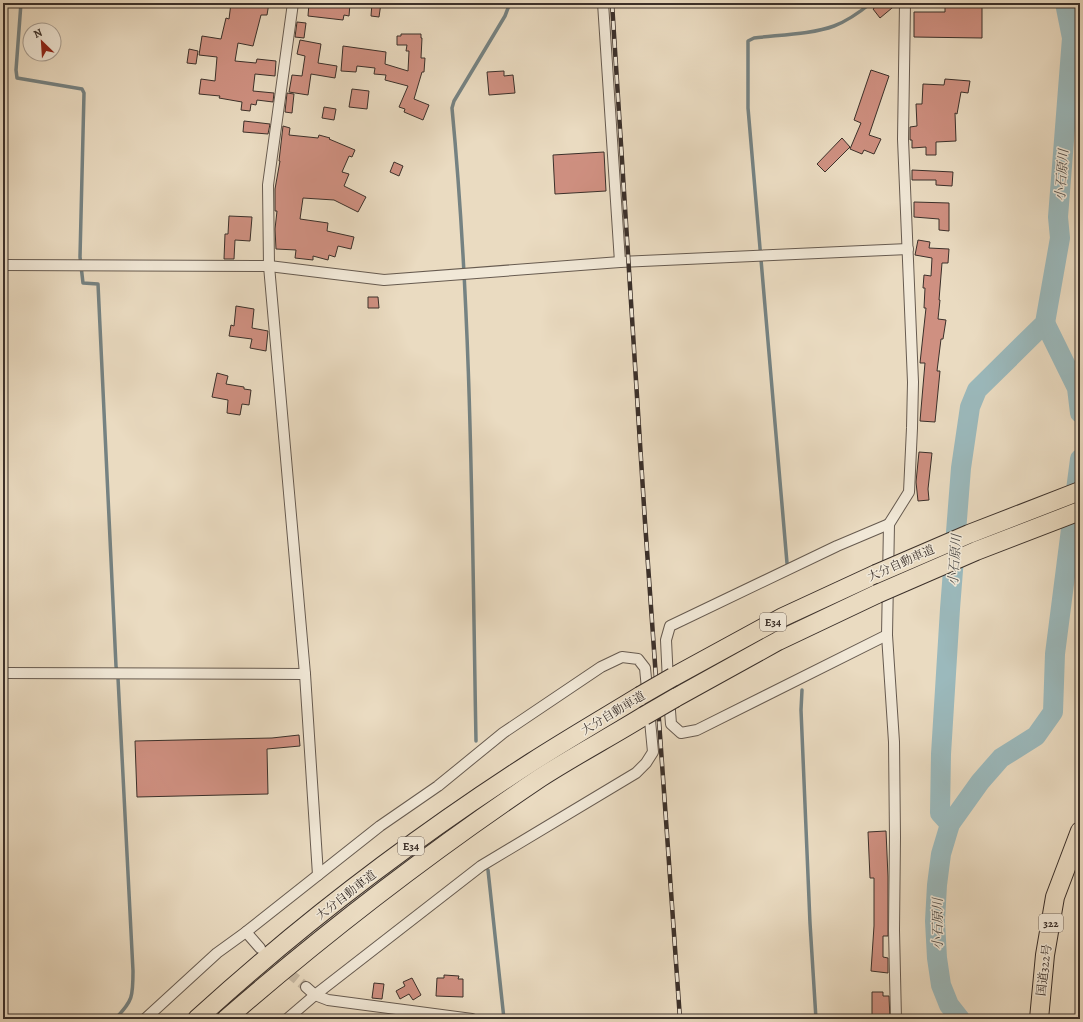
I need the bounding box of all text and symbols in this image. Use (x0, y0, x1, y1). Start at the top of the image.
north arrow (22, 22, 62, 62)
text: N (31, 25, 45, 42)
water label: 小石原川 (1051, 147, 1072, 202)
water label: 小石原川 (944, 532, 965, 587)
street label: 大分自動車道 (865, 541, 937, 585)
road number: E34 (760, 613, 786, 631)
street label: 大分自動車道 (578, 688, 648, 738)
road number: E34 (398, 837, 424, 855)
street label: 大分自動車道 (313, 867, 379, 923)
water label: 小石原川 (929, 896, 946, 950)
road number: 322 (1039, 914, 1063, 932)
street label: 国道322号 (1033, 943, 1055, 997)

